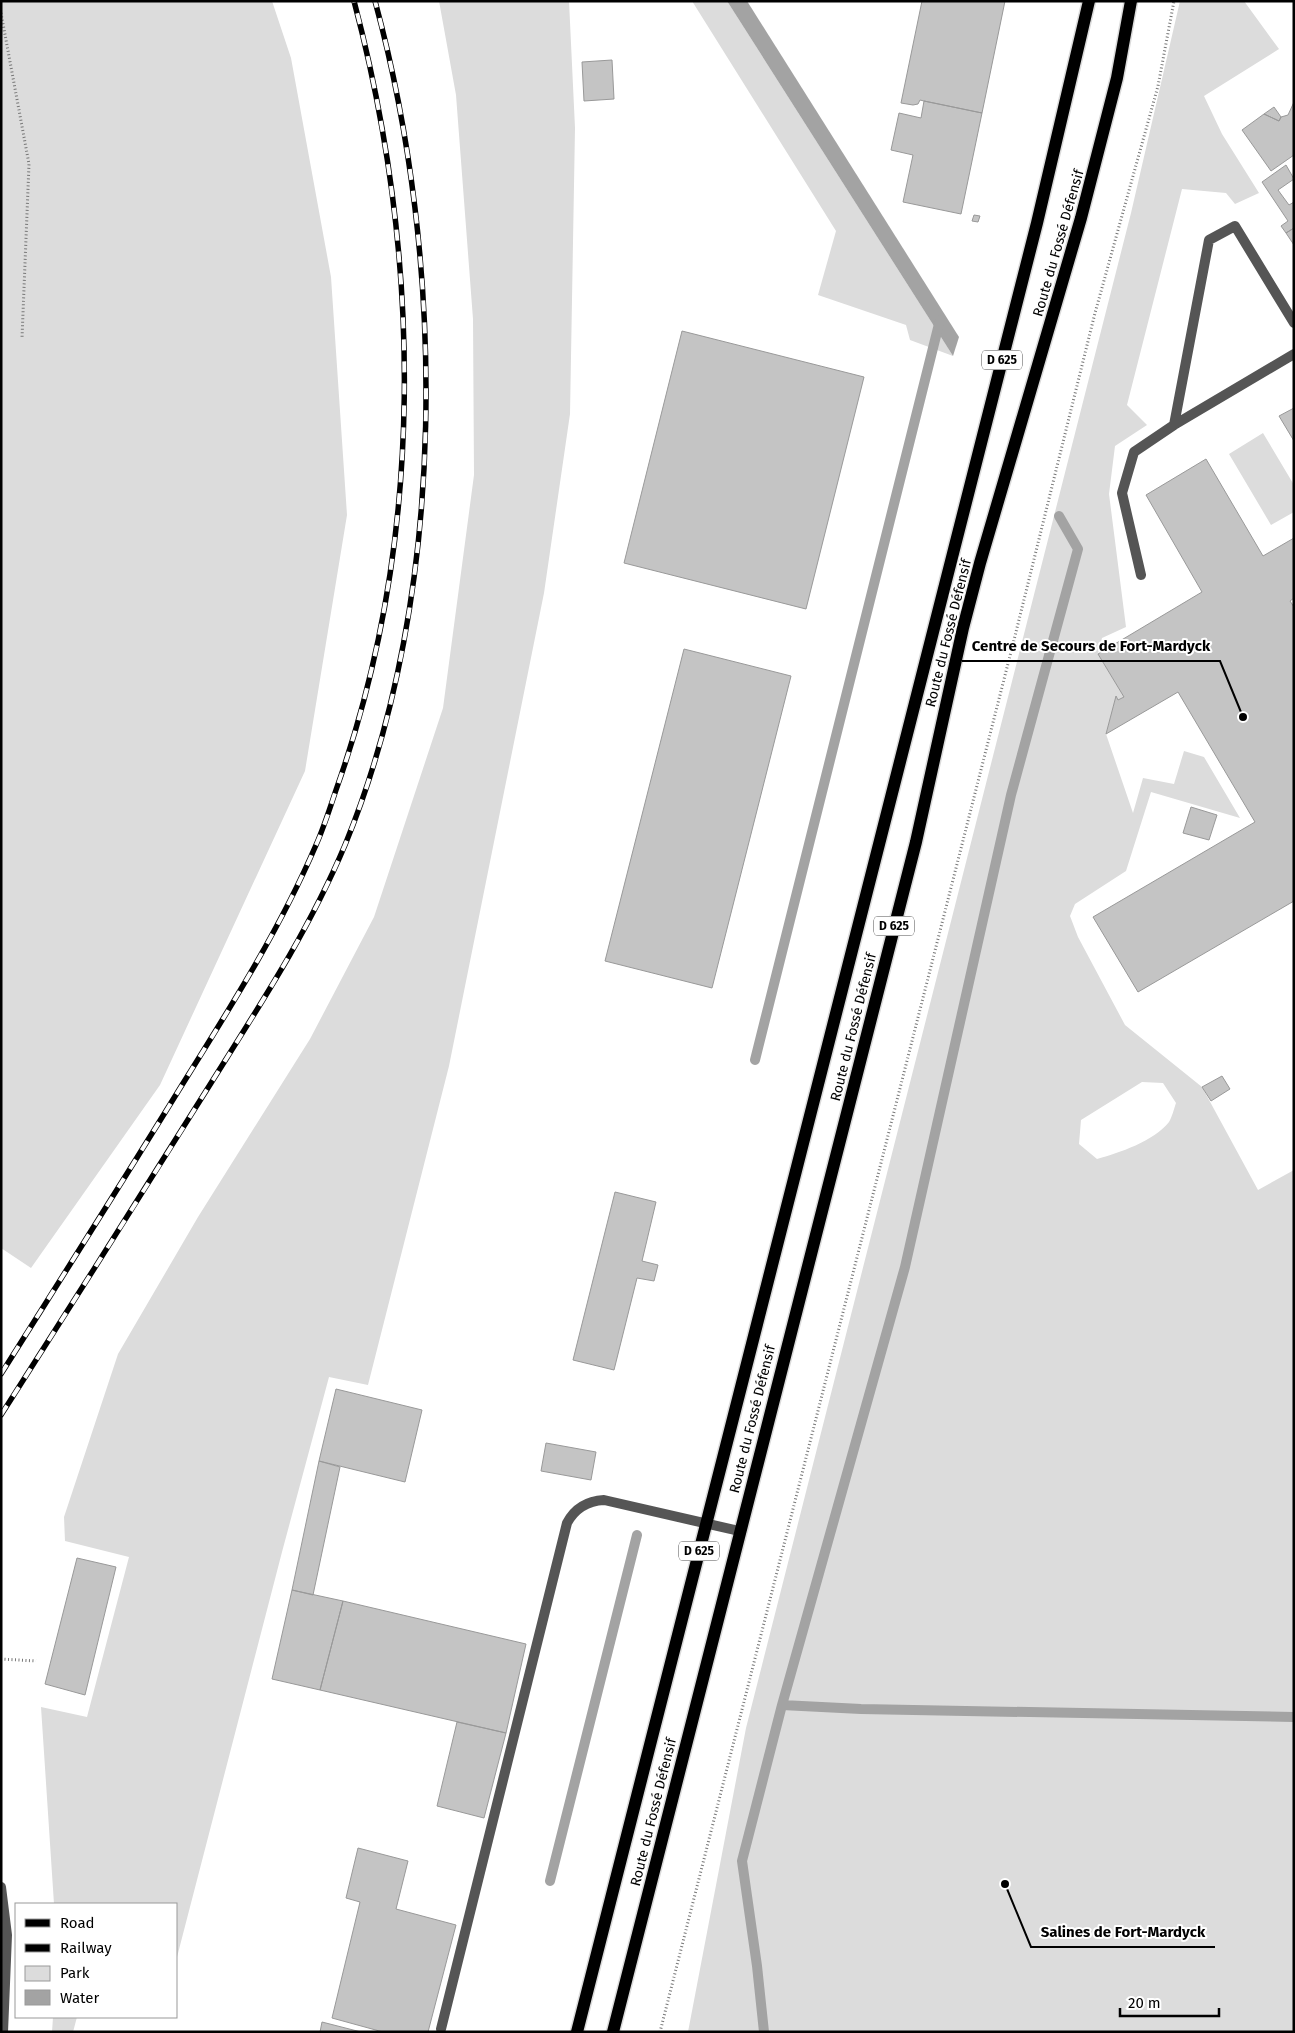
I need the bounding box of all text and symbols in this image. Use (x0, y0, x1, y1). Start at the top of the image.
street label: Route du Fossé Défensif (1029, 166, 1088, 319)
road number: D 625 (982, 350, 1022, 370)
street label: Route du Fossé Défensif (922, 556, 975, 709)
callout: Centre de Secours de Fort-Mardyck (962, 631, 1220, 661)
text: Centre de Secours de Fort-Mardyck (972, 637, 1211, 655)
road number: D 625 (874, 916, 914, 936)
street label: Route du Fossé Défensif (827, 950, 880, 1103)
street label: Route du Fossé Défensif (726, 1342, 779, 1495)
road number: D 625 (679, 1542, 719, 1560)
street label: Route du Fossé Défensif (627, 1735, 680, 1888)
legend (15, 1903, 178, 2018)
text: Road (60, 1914, 95, 1932)
callout: Salines de Fort-Mardyck (1031, 1917, 1215, 1947)
text: Salines de Fort-Mardyck (1041, 1923, 1206, 1941)
text: Railway (60, 1939, 112, 1957)
text: Park (60, 1964, 90, 1982)
scale bar (1120, 1986, 1219, 2018)
text: Water (60, 1989, 99, 2007)
text: 20 m (1128, 1994, 1161, 2012)

